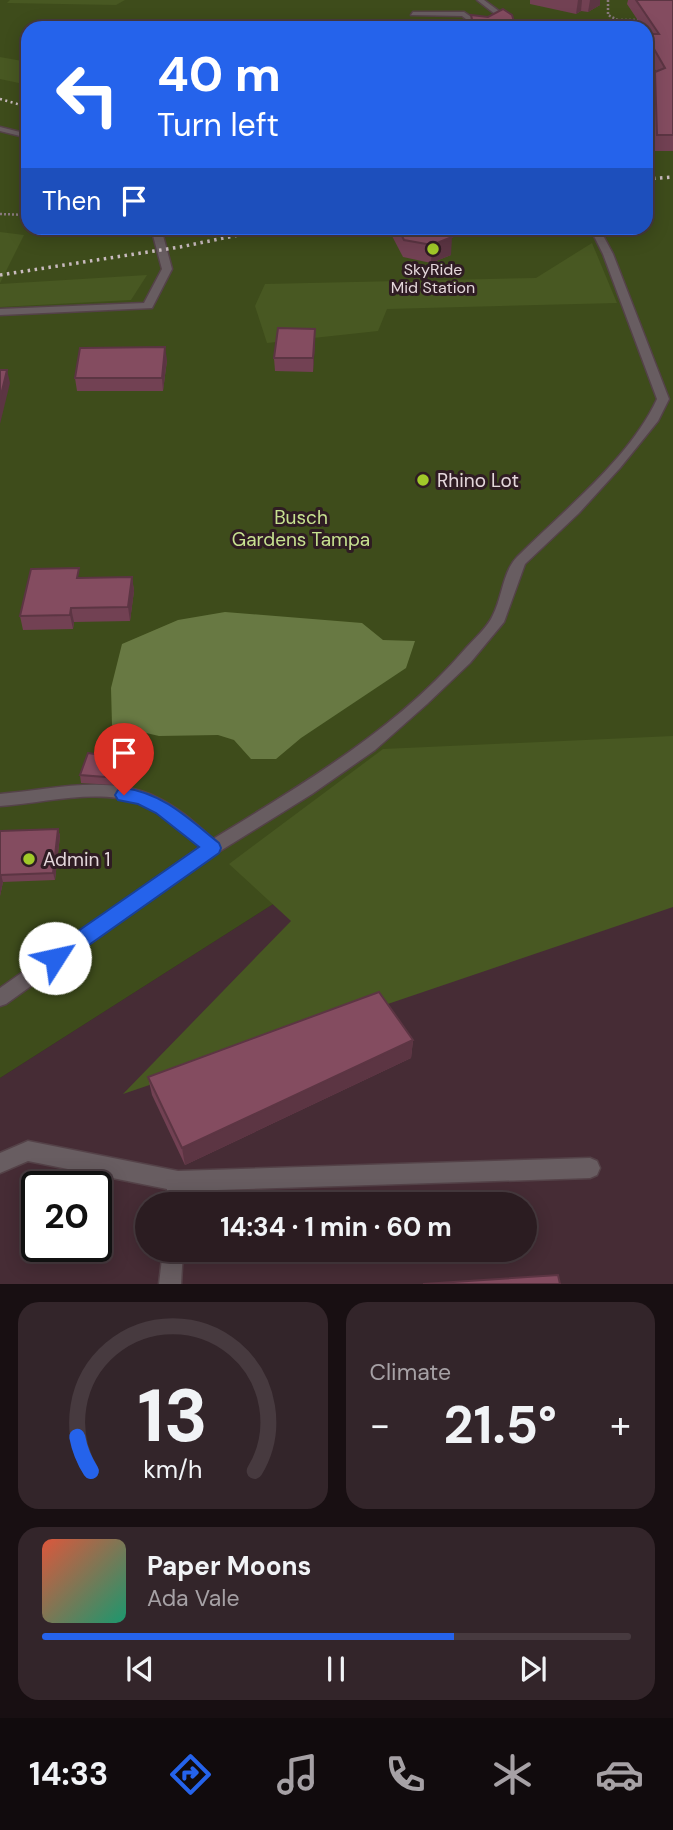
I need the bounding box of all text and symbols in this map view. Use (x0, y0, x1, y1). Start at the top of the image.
text: 40 m (157, 42, 281, 106)
icon: left (42, 49, 133, 140)
text: Turn left (157, 104, 279, 146)
icon: arrive (115, 182, 153, 220)
text: Then (42, 184, 101, 218)
marker: SkyRide Mid Station (425, 241, 441, 257)
place label: SkyRide Mid Station (391, 259, 475, 298)
place label: Rhino Lot (437, 468, 519, 493)
marker: Rhino Lot (415, 472, 431, 488)
park label: Busch Gardens Tampa (232, 505, 370, 552)
pin (94, 723, 154, 795)
icon: arrive (105, 734, 143, 772)
place label: Admin 1 (43, 847, 110, 872)
marker: Admin 1 (21, 851, 37, 867)
position arrow (18, 921, 92, 995)
speed limit sign: 20 (21, 1171, 112, 1262)
text: 14:34 · 1 min · 60 m (220, 1210, 452, 1244)
text: Climate (370, 1357, 451, 1387)
text: 13 (138, 1370, 208, 1465)
text: 21.5° (444, 1391, 557, 1459)
text: − (370, 1400, 390, 1450)
text: + (610, 1400, 631, 1450)
text: km/h (143, 1453, 202, 1486)
text: Paper Moons (147, 1549, 311, 1583)
text: Ada Vale (147, 1583, 240, 1613)
icon: previous (121, 1650, 159, 1688)
icon: pause (317, 1650, 355, 1688)
icon: next (514, 1650, 552, 1688)
icon: directions (166, 1750, 215, 1799)
icon: music (273, 1750, 322, 1799)
icon: phone (381, 1750, 430, 1799)
icon: climate (488, 1750, 537, 1799)
icon: car (595, 1750, 644, 1799)
text: 14:33 (29, 1753, 108, 1795)

